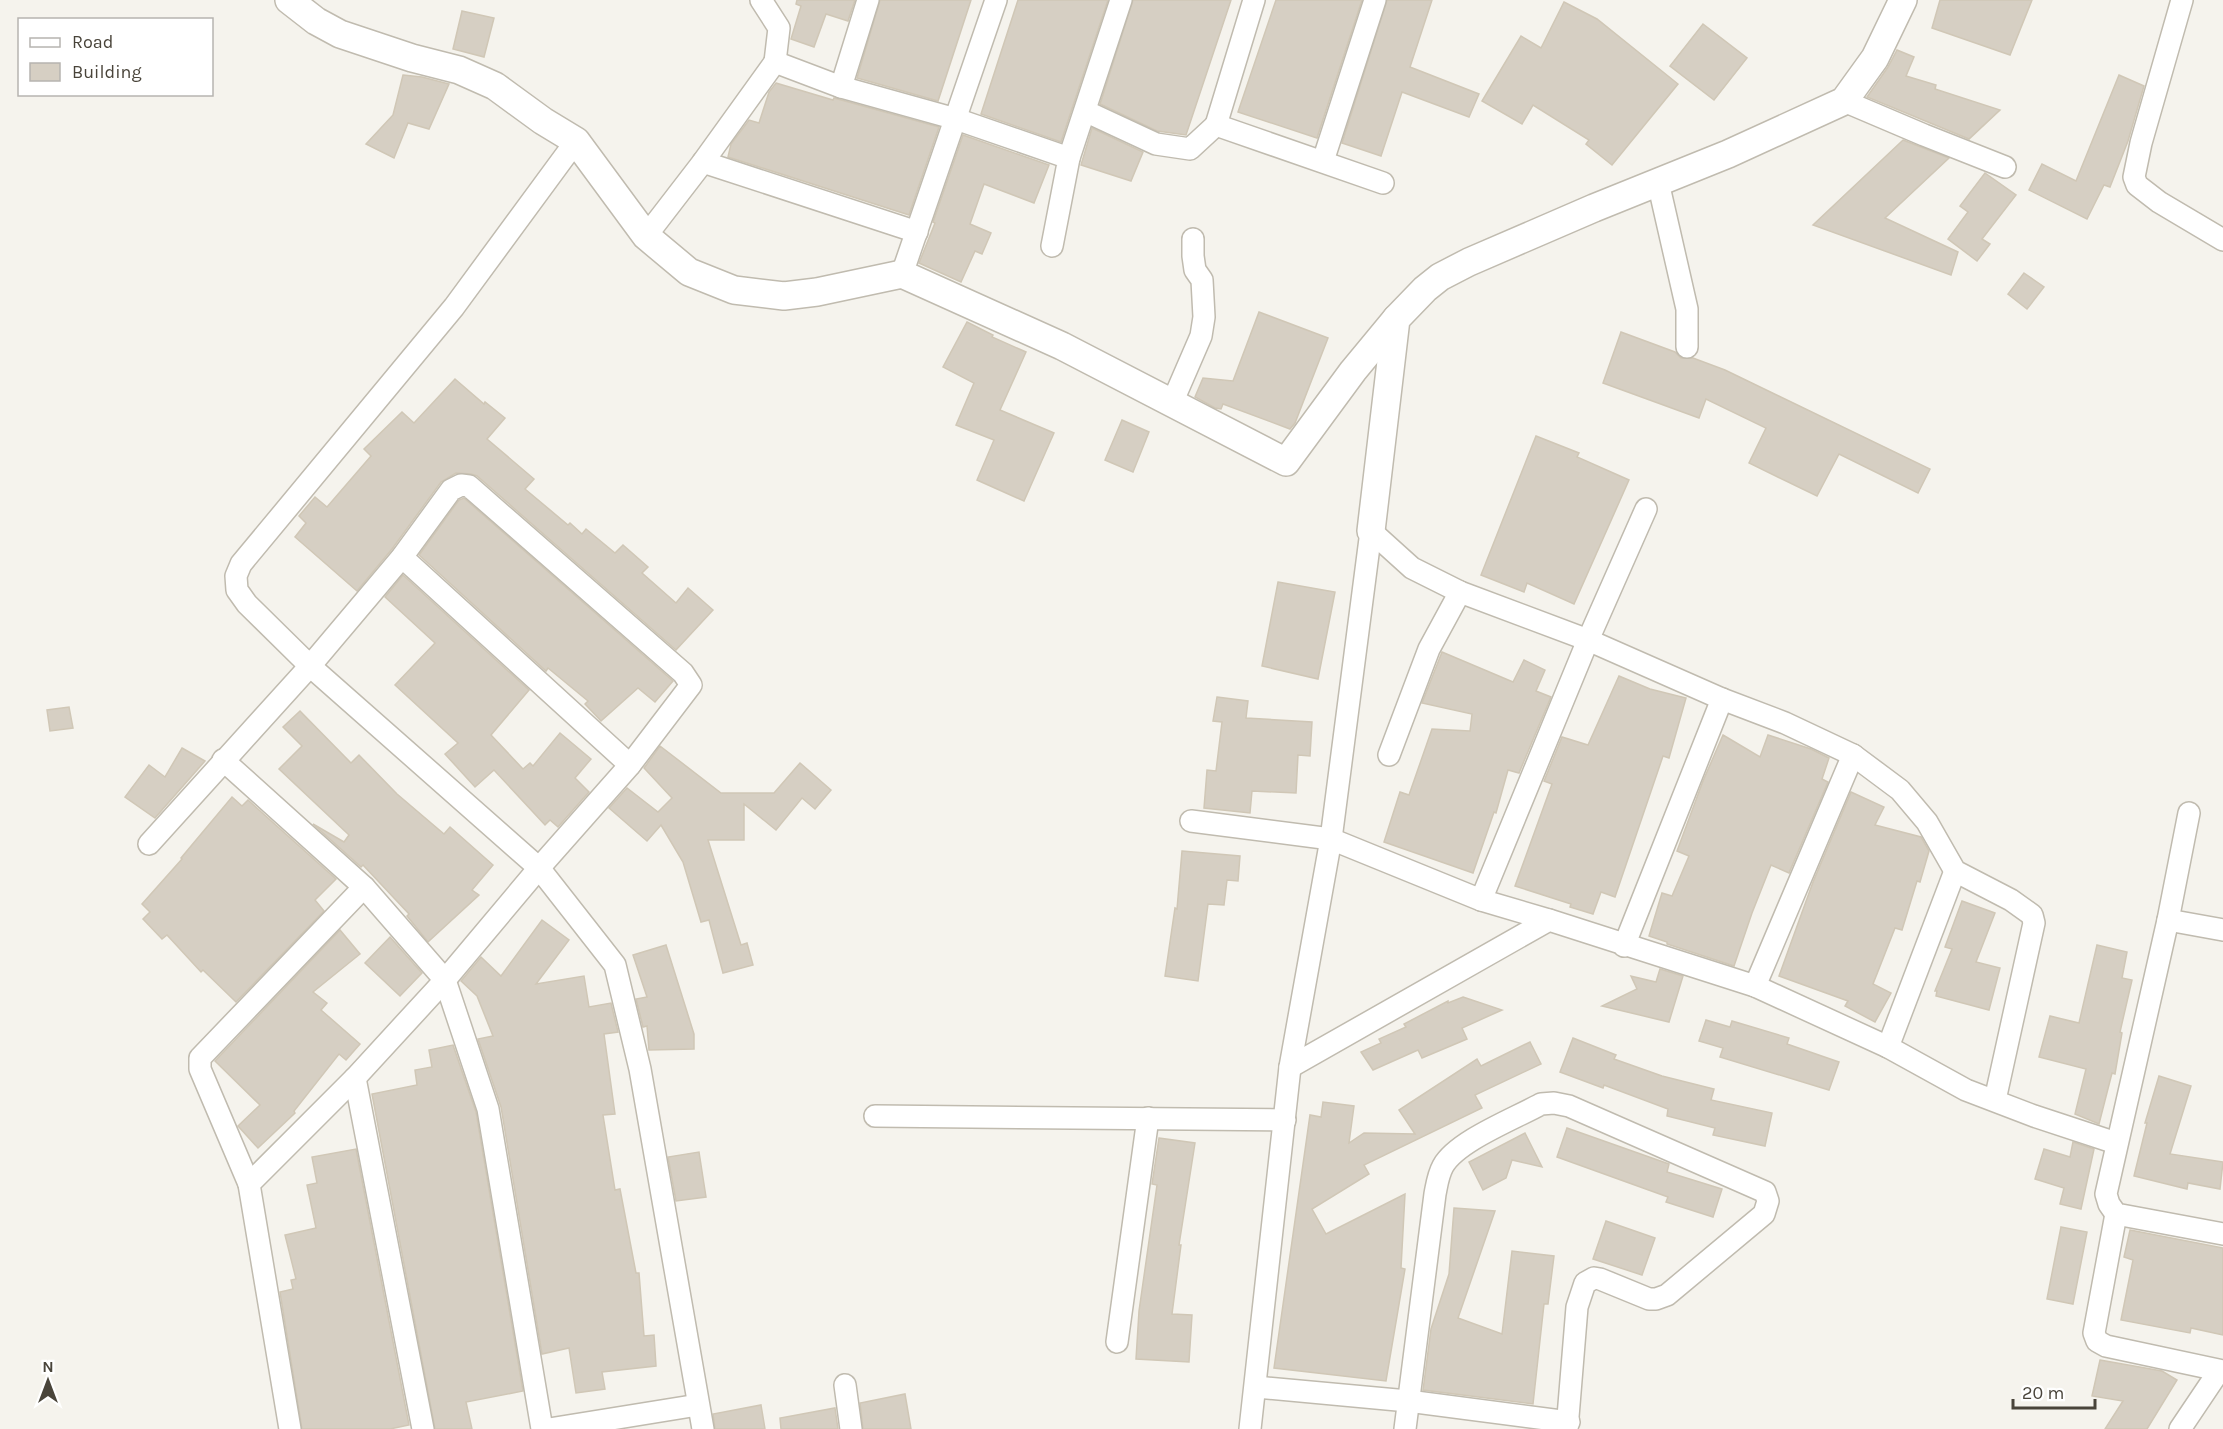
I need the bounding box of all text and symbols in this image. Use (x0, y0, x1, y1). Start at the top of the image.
legend (18, 18, 213, 96)
text: Road (72, 31, 113, 53)
text: Building (72, 61, 142, 83)
north arrow (18, 1351, 78, 1411)
text: N (42, 1357, 54, 1376)
scale bar (2013, 1372, 2096, 1410)
text: 20 m (2022, 1382, 2064, 1404)

